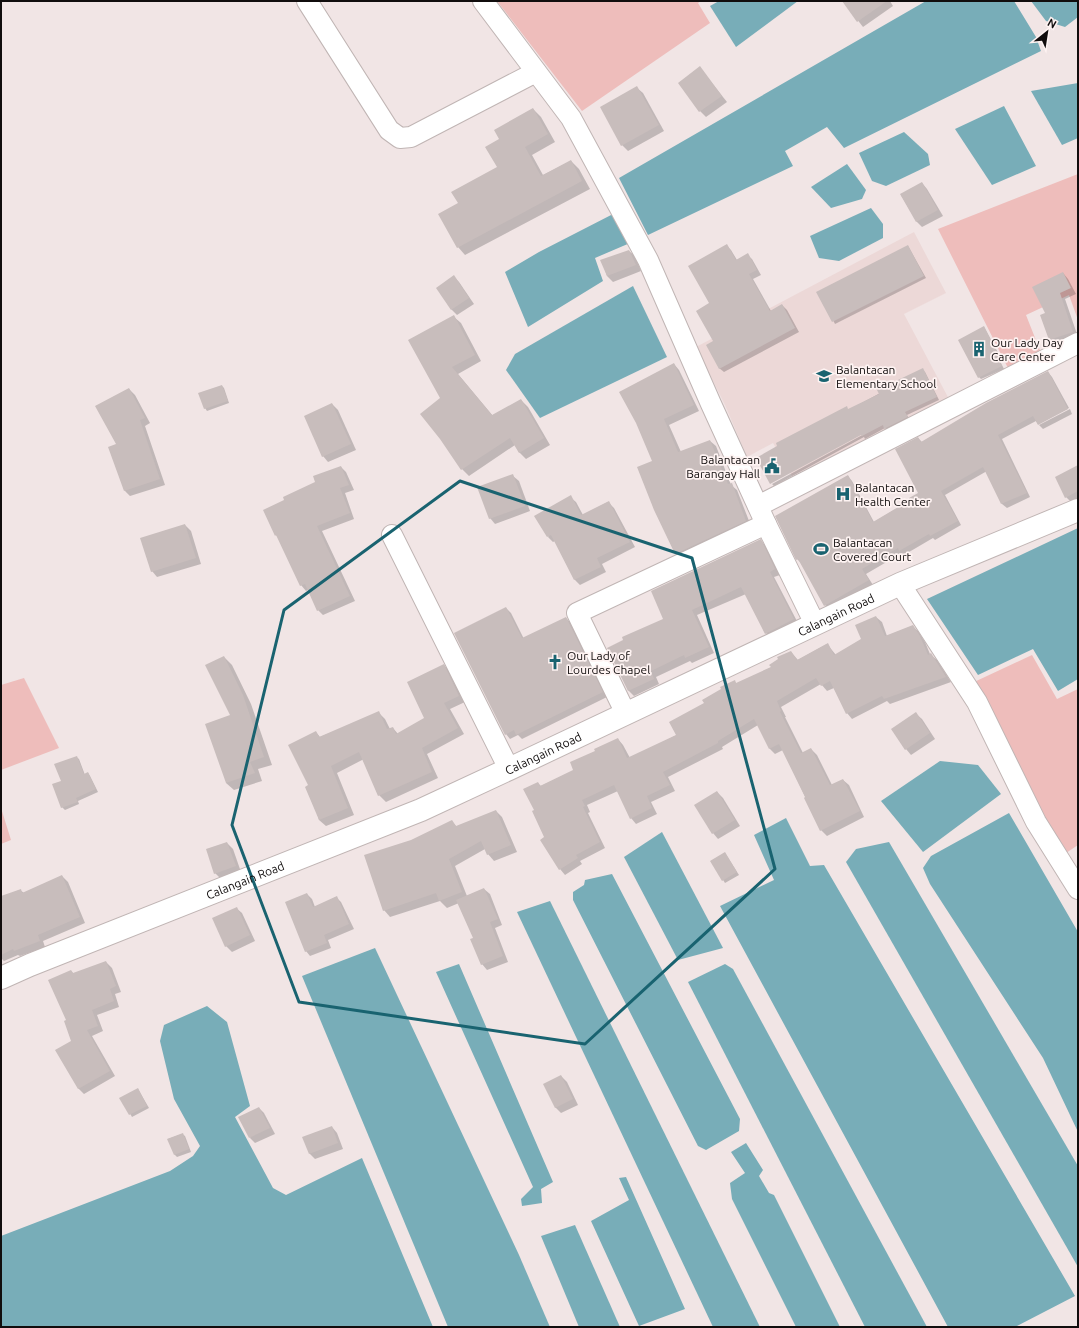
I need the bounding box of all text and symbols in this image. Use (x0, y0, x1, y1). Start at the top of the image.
north arrow (1027, 12, 1067, 52)
text: N (1045, 16, 1059, 31)
place label: Our Lady Day Care Center (991, 336, 1063, 363)
building icon: Our Lady Day Care Center (970, 340, 988, 358)
place label: Balantacan Elementary School (836, 363, 936, 390)
school or university icon: Balantacan Elementary School (815, 367, 833, 385)
place label: Balantacan Barangay Hall (686, 453, 760, 480)
public building icon: Balantacan Barangay Hall (763, 457, 781, 475)
place label: Balantacan Health Center (855, 481, 931, 508)
hospital icon: Balantacan Health Center (834, 485, 852, 503)
place label: Balantacan Covered Court (833, 536, 911, 563)
sports icon: Balantacan Covered Court (812, 540, 830, 558)
street label: Calangain Road (795, 591, 876, 638)
place label: Our Lady of Lourdes Chapel (567, 649, 650, 676)
church icon: Our Lady of Lourdes Chapel (546, 653, 564, 671)
street label: Calangain Road (503, 729, 583, 777)
street label: Calangain Road (204, 858, 286, 901)

